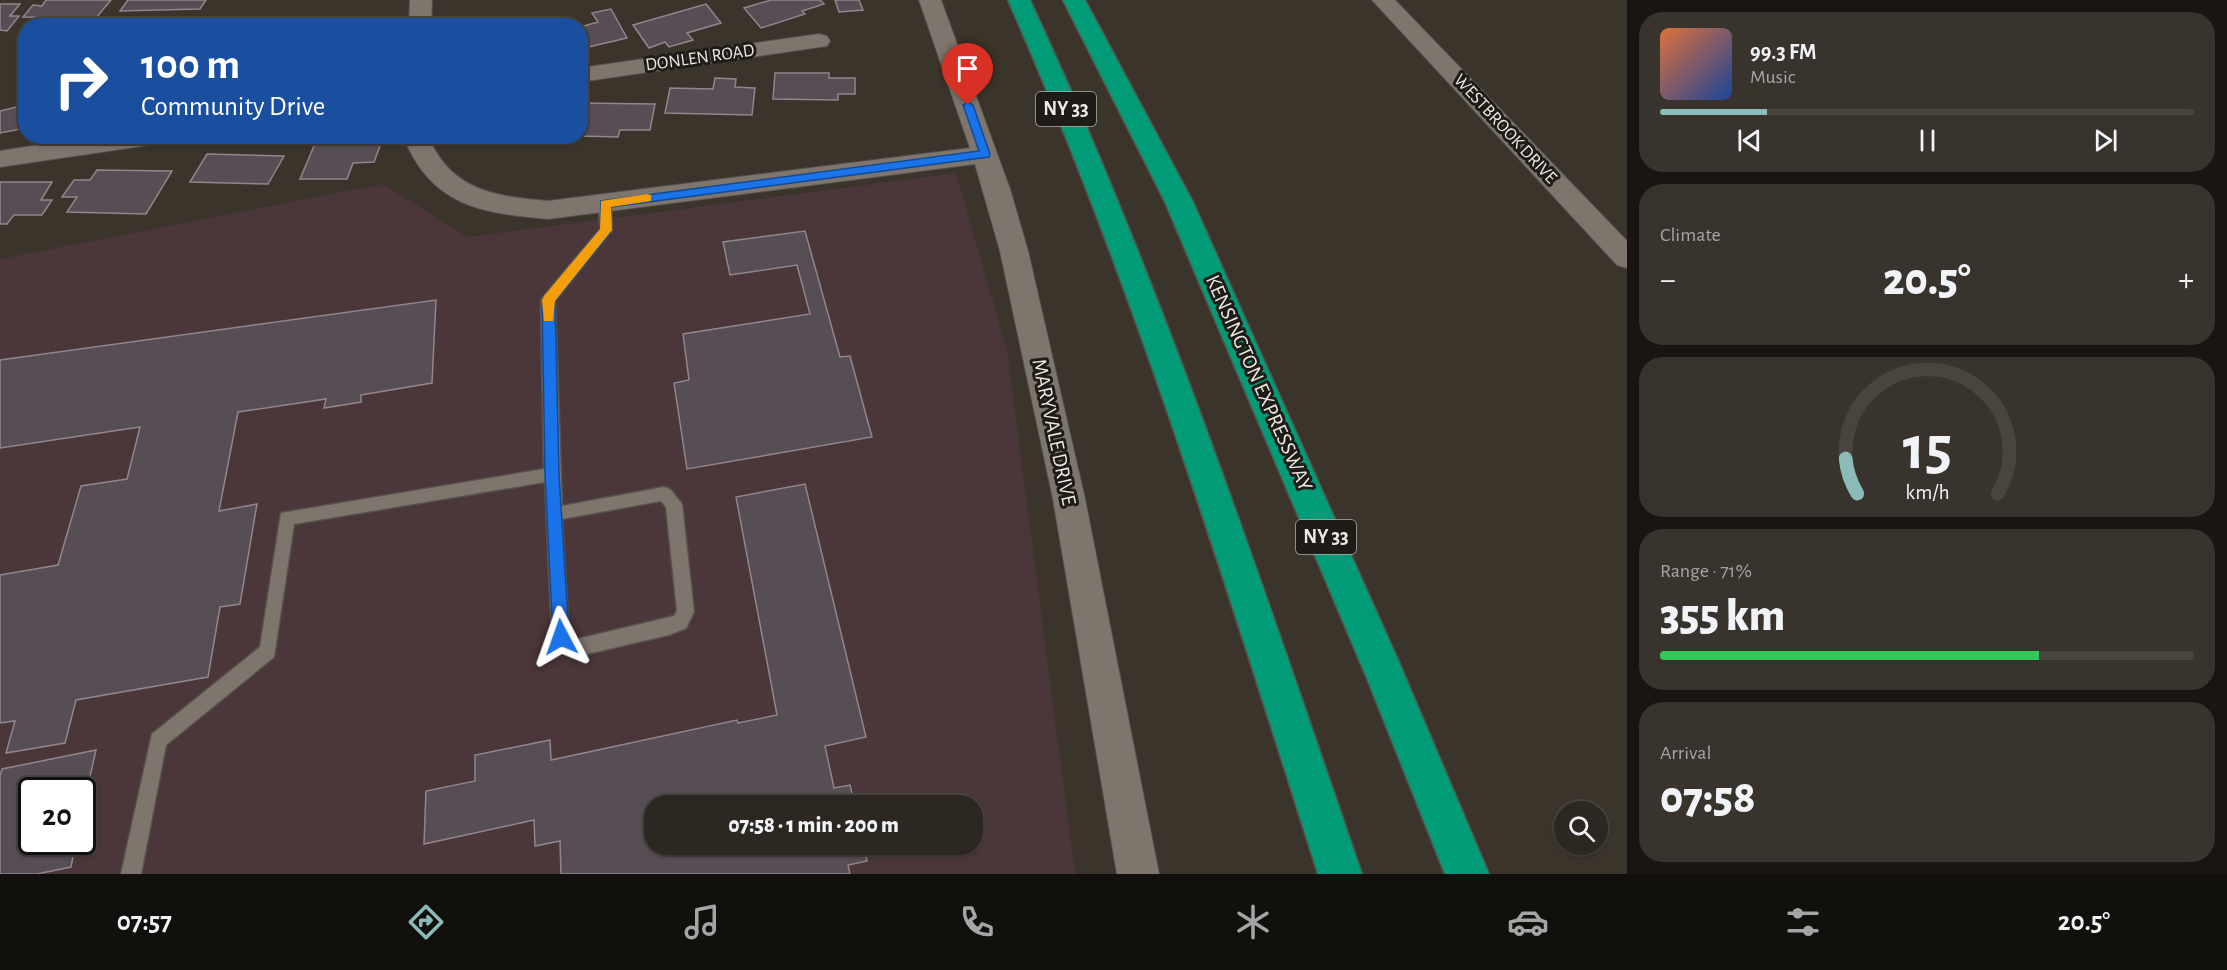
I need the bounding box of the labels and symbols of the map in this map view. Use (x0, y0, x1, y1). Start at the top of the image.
street label: DONLEN ROAD (644, 41, 756, 75)
pin (942, 43, 993, 105)
street label: WESTBROOK DRIVE (1450, 71, 1560, 187)
road number: NY 33 (1036, 92, 1096, 126)
street label: KENSINGTON EXPRESSWAY (1202, 272, 1316, 494)
street label: MARYVALE DRIVE (1028, 357, 1080, 507)
road number: NY 33 (1296, 520, 1356, 554)
position arrow (529, 605, 593, 669)
speed limit sign: 20 (18, 777, 96, 855)

